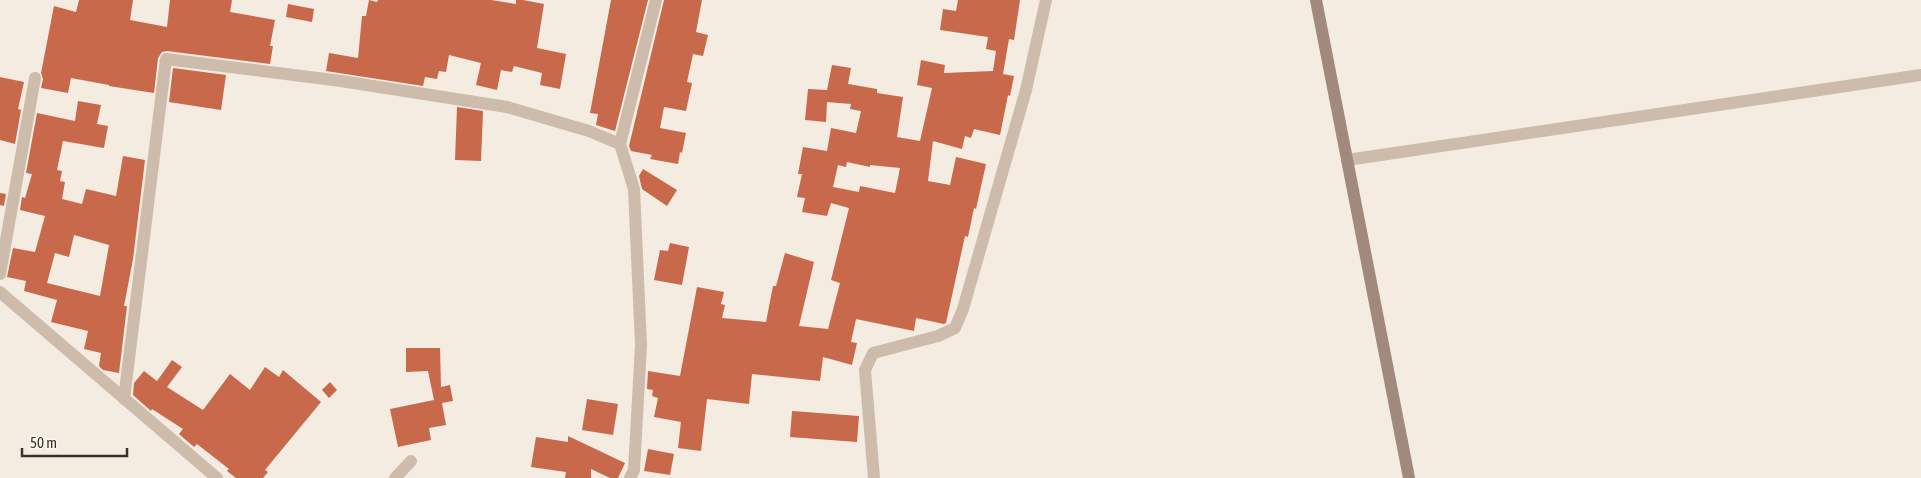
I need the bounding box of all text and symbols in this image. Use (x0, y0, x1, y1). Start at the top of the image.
scale bar (22, 426, 128, 458)
text: 50 m (30, 434, 57, 451)

